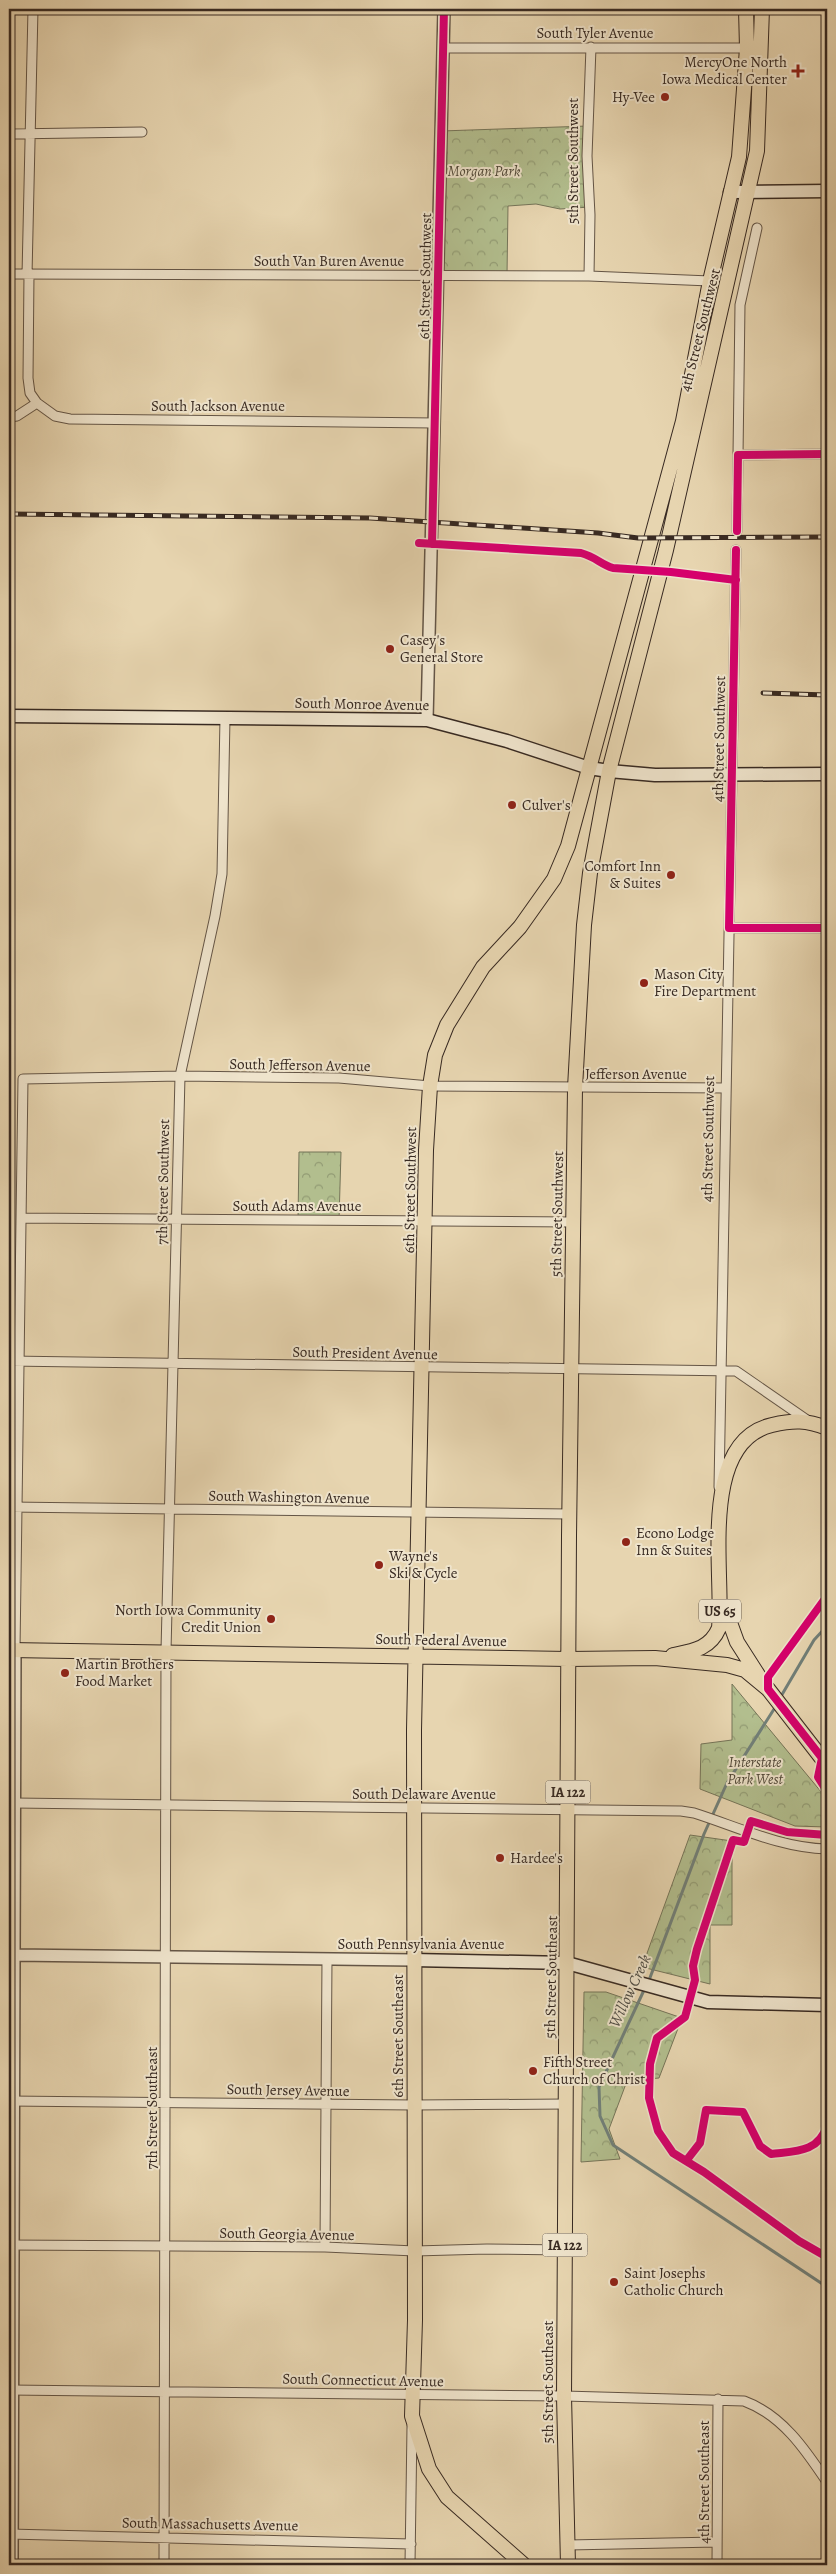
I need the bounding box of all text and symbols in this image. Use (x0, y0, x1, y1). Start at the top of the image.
street label: South Tyler Avenue (536, 23, 654, 43)
place label: MercyOne North Iowa Medical Center (662, 52, 787, 89)
marker: MercyOne North Iowa Medical Center (791, 64, 805, 78)
place label: Hy-Vee (612, 87, 655, 107)
marker: Hy-Vee (659, 91, 671, 103)
street label: 5th Street Southwest (563, 98, 583, 224)
park label: Morgan Park (448, 161, 521, 181)
street label: 6th Street Southwest (414, 212, 436, 340)
street label: South Van Buren Avenue (254, 251, 405, 271)
street label: 4th Street Southwest (675, 266, 725, 394)
street label: South Jackson Avenue (151, 396, 285, 416)
place label: Casey's General Store (400, 630, 484, 667)
marker: Casey's General Store (384, 643, 396, 655)
street label: 4th Street Southwest (708, 676, 730, 802)
street label: South Monroe Avenue (294, 693, 430, 715)
place label: Culver's (522, 795, 571, 815)
marker: Culver's (506, 799, 518, 811)
place label: Comfort Inn & Suites (584, 856, 661, 893)
marker: Comfort Inn & Suites (665, 869, 677, 881)
place label: Mason City Fire Department (654, 964, 756, 1001)
marker: Mason City Fire Department (638, 977, 650, 989)
street label: South Jefferson Avenue (229, 1054, 371, 1076)
street label: Jefferson Avenue (585, 1064, 687, 1084)
street label: 4th Street Southwest (697, 1076, 719, 1202)
street label: 7th Street Southwest (152, 1119, 174, 1245)
street label: 6th Street Southwest (399, 1126, 421, 1254)
street label: 5th Street Southwest (546, 1151, 568, 1277)
street label: South Adams Avenue (233, 1196, 362, 1216)
street label: South President Avenue (292, 1342, 438, 1364)
street label: South Washington Avenue (208, 1486, 370, 1508)
place label: Econo Lodge Inn & Suites (636, 1523, 714, 1560)
marker: Econo Lodge Inn & Suites (620, 1536, 632, 1548)
place label: Wayne's Ski & Cycle (388, 1546, 458, 1583)
marker: Wayne's Ski & Cycle (373, 1559, 385, 1571)
place label: North Iowa Community Credit Union (115, 1600, 261, 1637)
road number: US 65 (699, 1600, 741, 1622)
marker: North Iowa Community Credit Union (265, 1613, 277, 1625)
street label: South Federal Avenue (375, 1629, 507, 1651)
place label: Martin Brothers Food Market (75, 1654, 174, 1691)
marker: Martin Brothers Food Market (59, 1667, 71, 1679)
park label: Interstate Park West (727, 1752, 784, 1789)
road number: IA 122 (546, 1780, 590, 1804)
street label: South Delaware Avenue (352, 1784, 496, 1804)
place label: Hardee's (510, 1848, 563, 1868)
marker: Hardee's (494, 1852, 506, 1864)
street label: 5th Street Southeast (540, 1915, 562, 2039)
street label: South Pennsylvania Avenue (338, 1934, 505, 1954)
water label: Willow Creek (603, 1951, 657, 2031)
street label: 6th Street Southeast (388, 1974, 408, 2098)
street label: 7th Street Southeast (142, 2046, 162, 2169)
place label: Fifth Street Church of Christ (543, 2052, 645, 2089)
marker: Fifth Street Church of Christ (527, 2065, 539, 2077)
street label: South Jersey Avenue (226, 2079, 350, 2101)
street label: South Georgia Avenue (219, 2223, 355, 2245)
road number: IA 122 (542, 2234, 588, 2256)
place label: Saint Josephs Catholic Church (624, 2263, 724, 2300)
marker: Saint Josephs Catholic Church (608, 2276, 620, 2288)
street label: 5th Street Southeast (538, 2320, 558, 2444)
street label: South Connecticut Avenue (282, 2369, 444, 2391)
street label: 4th Street Southeast (694, 2420, 714, 2544)
street label: South Massachusetts Avenue (122, 2512, 299, 2536)

